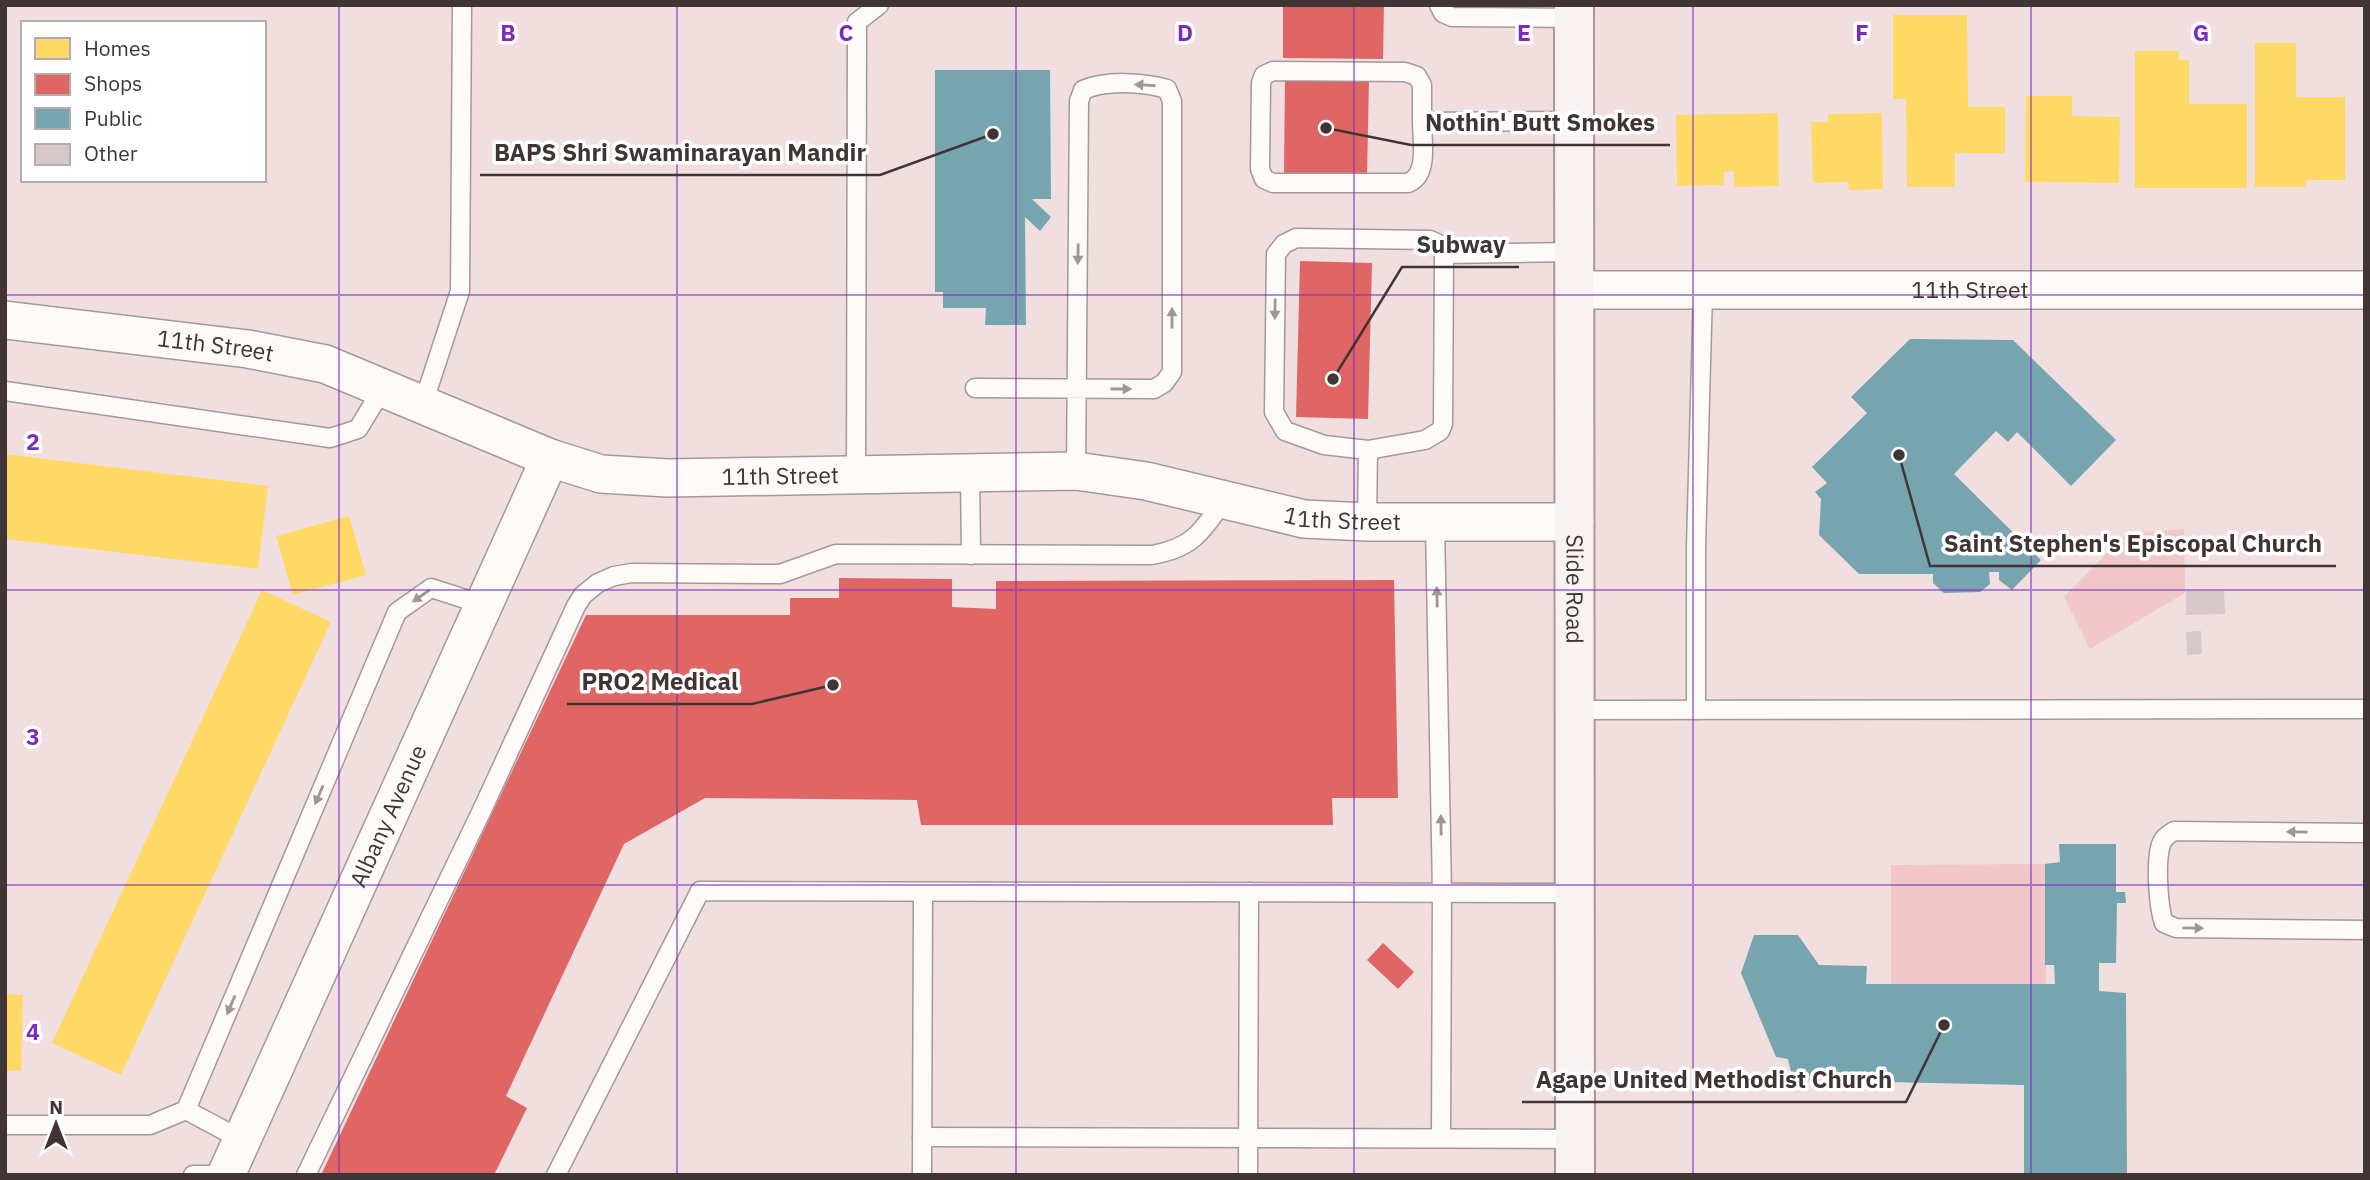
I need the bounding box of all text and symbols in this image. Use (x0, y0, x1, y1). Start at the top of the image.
text: B (500, 17, 516, 47)
text: C (839, 17, 854, 47)
text: D (1177, 17, 1193, 47)
text: E (1517, 17, 1531, 47)
text: F (1855, 17, 1869, 47)
text: G (2193, 17, 2209, 47)
legend (21, 21, 266, 182)
text: Homes (84, 34, 151, 62)
text: Shops (84, 69, 142, 97)
one-way arrow (1134, 80, 1156, 91)
callout: Nothin' Butt Smokes (1411, 100, 1670, 145)
text: Public (84, 104, 142, 132)
text: Nothin' Butt Smokes (1425, 106, 1655, 138)
callout: BAPS Shri Swaminarayan Mandir (480, 130, 880, 175)
text: BAPS Shri Swaminarayan Mandir (494, 136, 866, 168)
text: Other (84, 139, 138, 167)
callout: Subway (1402, 222, 1519, 267)
text: Subway (1416, 228, 1506, 260)
one-way arrow (1072, 243, 1084, 265)
street label: 11th Street (1911, 274, 2029, 304)
one-way arrow (1269, 298, 1281, 320)
one-way arrow (1166, 306, 1178, 328)
street label: 11th Street (156, 322, 277, 368)
one-way arrow (1110, 383, 1132, 395)
text: 2 (26, 426, 40, 456)
street label: 11th Street (721, 459, 839, 491)
street label: 11th Street (1281, 499, 1401, 536)
callout: Saint Stephen's Episcopal Church (1930, 521, 2336, 566)
text: Saint Stephen's Episcopal Church (1944, 527, 2322, 559)
street label: Slide Road (1560, 534, 1591, 644)
one-way arrow (1431, 586, 1442, 608)
one-way arrow (411, 589, 430, 602)
callout: PRO2 Medical (567, 659, 752, 704)
text: PRO2 Medical (582, 665, 738, 697)
text: 3 (26, 721, 40, 751)
street label: Albany Avenue (342, 739, 433, 892)
one-way arrow (313, 785, 325, 805)
one-way arrow (1435, 814, 1447, 836)
one-way arrow (2285, 826, 2307, 838)
one-way arrow (2182, 922, 2204, 934)
one-way arrow (225, 994, 236, 1015)
text: 4 (26, 1016, 40, 1046)
callout: Agape United Methodist Church (1522, 1057, 1906, 1102)
text: Agape United Methodist Church (1536, 1063, 1892, 1095)
north arrow (21, 1089, 91, 1159)
text: N (49, 1095, 63, 1119)

